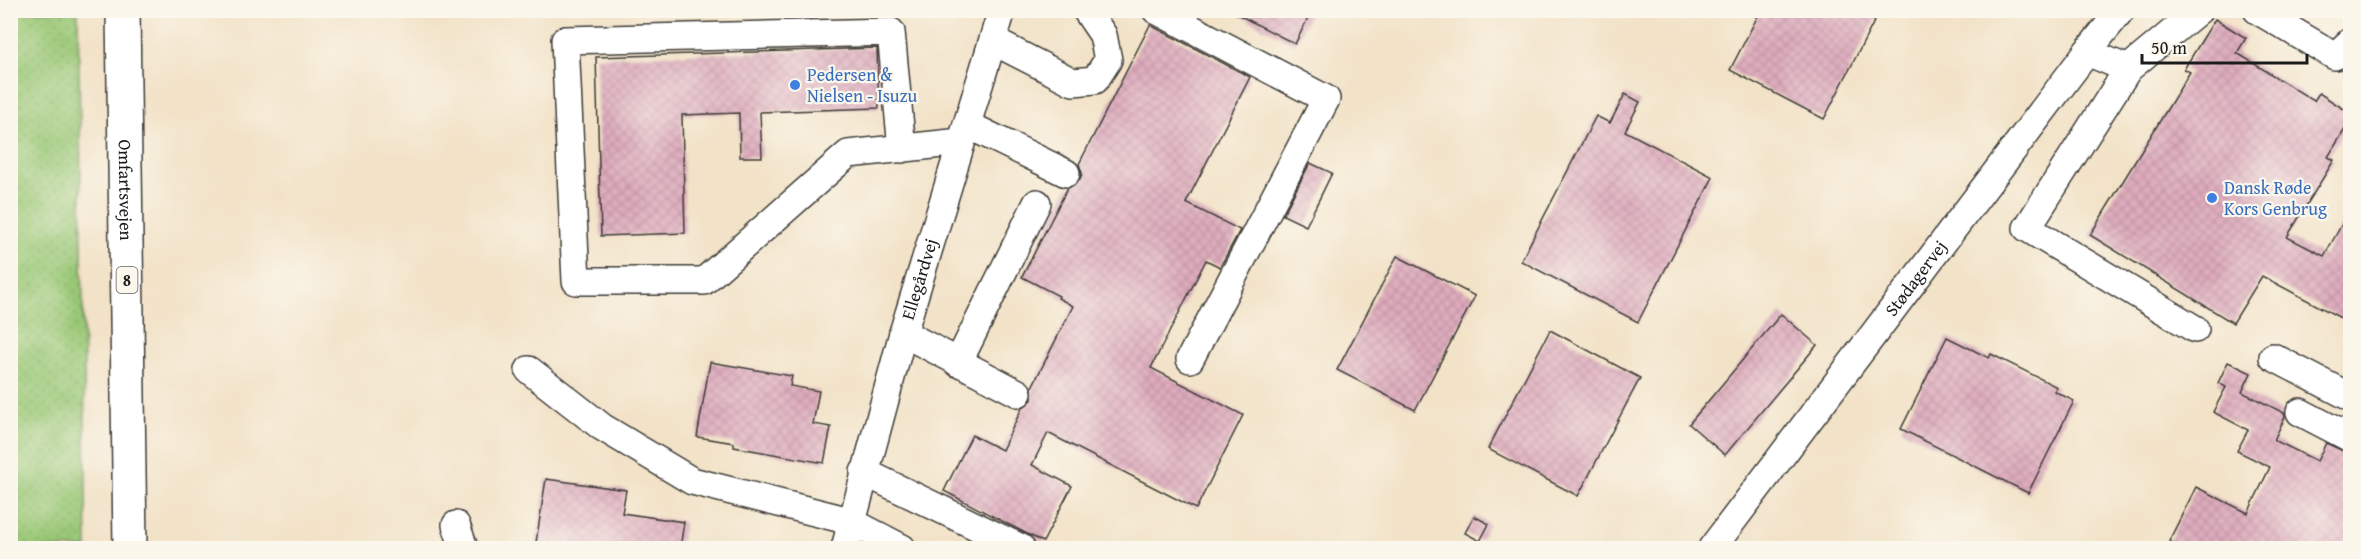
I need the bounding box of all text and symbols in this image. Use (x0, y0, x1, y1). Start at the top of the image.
scale bar (2142, 27, 2307, 65)
text: 50 m (2151, 34, 2187, 61)
place label: Pedersen & Nielsen - Isuzu (807, 61, 917, 109)
marker: Pedersen & Nielsen - Isuzu (788, 78, 802, 92)
street label: Omfartsvejen (112, 139, 140, 241)
place label: Dansk Røde Kors Genbrug (2224, 174, 2327, 222)
marker: Dansk Røde Kors Genbrug (2205, 191, 2219, 205)
street label: Stødagervej (1878, 234, 1953, 322)
street label: Ellegårdvej (894, 235, 944, 323)
road number: 8 (116, 267, 138, 293)

